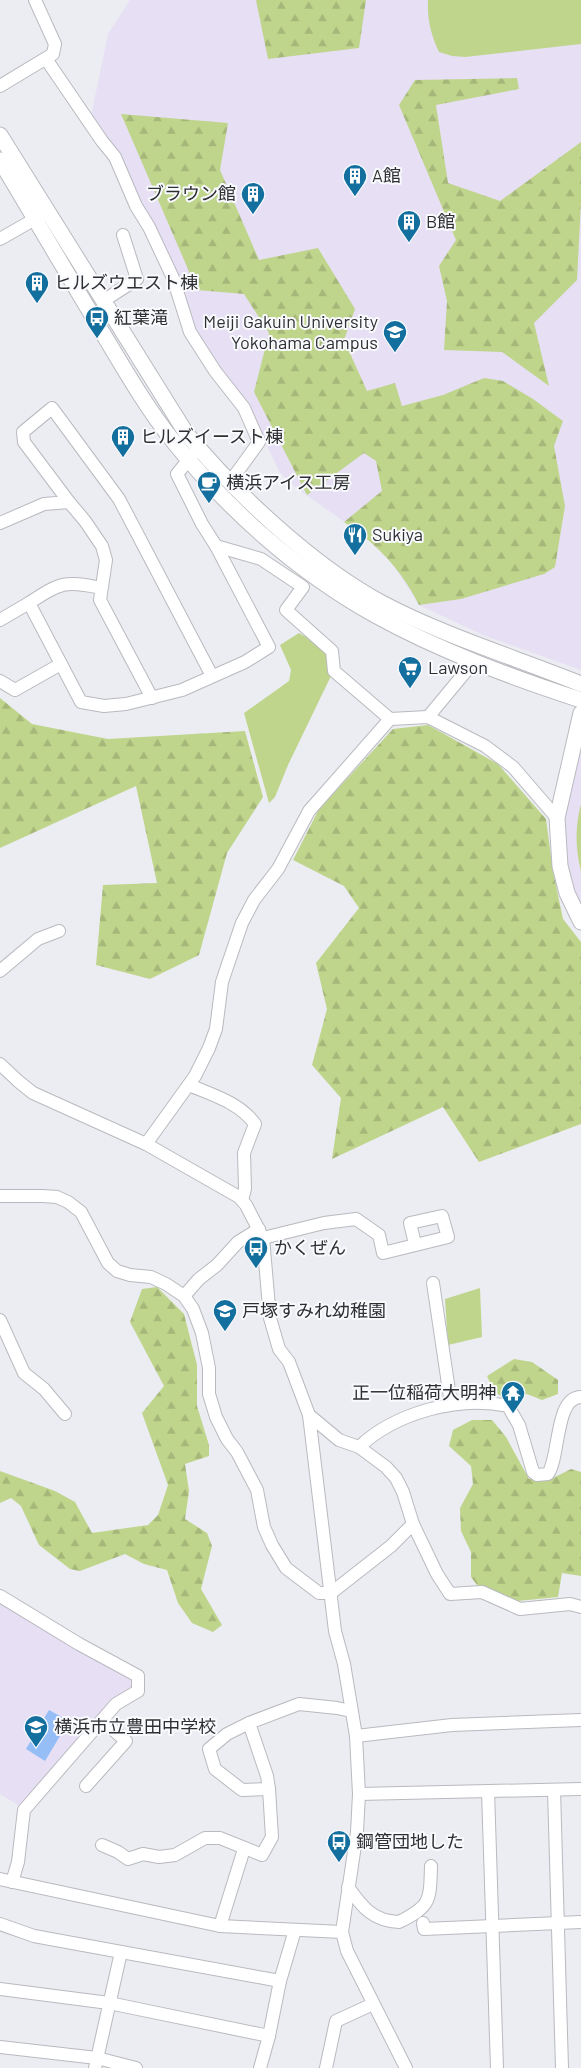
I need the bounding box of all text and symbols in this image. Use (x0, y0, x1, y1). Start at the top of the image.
building icon: A館 (342, 163, 368, 197)
place label: A館 (372, 164, 401, 186)
building icon: ブラウン館 (240, 181, 266, 215)
place label: ブラウン館 (146, 182, 236, 204)
building icon: B館 (396, 209, 422, 243)
place label: B館 (426, 210, 455, 232)
building icon: ヒルズウエスト棟 (24, 270, 50, 304)
place label: ヒルズウエスト棟 (54, 271, 198, 293)
bus stop icon: 紅葉滝 (84, 305, 110, 339)
place label: 紅葉滝 (114, 306, 168, 328)
place label: Meiji Gakuin University Yokohama Campus (203, 310, 378, 353)
school or university icon: Meiji Gakuin University Yokohama Campus (382, 319, 408, 353)
building icon: ヒルズイースト棟 (110, 424, 136, 458)
place label: ヒルズイースト棟 (140, 425, 283, 447)
cafe icon: 横浜アイス工房 (196, 470, 222, 504)
place label: 横浜アイス工房 (226, 471, 351, 493)
restaurant icon: Sukiya (342, 522, 368, 556)
place label: Sukiya (372, 523, 423, 545)
supermarket icon: Lawson (397, 655, 423, 689)
place label: Lawson (428, 656, 488, 678)
bus stop icon: かくぜん (243, 1235, 269, 1269)
place label: かくぜん (274, 1236, 346, 1258)
school or university icon: 戸塚すみれ幼稚園 (212, 1298, 238, 1332)
place label: 戸塚すみれ幼稚園 (242, 1299, 386, 1321)
temple icon: 正一位稲荷大明神 (500, 1380, 526, 1414)
place label: 正一位稲荷大明神 (352, 1381, 496, 1403)
school or university icon: 横浜市立豊田中学校 (23, 1714, 49, 1748)
place label: 横浜市立豊田中学校 (54, 1715, 216, 1737)
bus stop icon: 鋼管団地した (326, 1829, 352, 1863)
place label: 鋼管団地した (356, 1830, 464, 1852)

